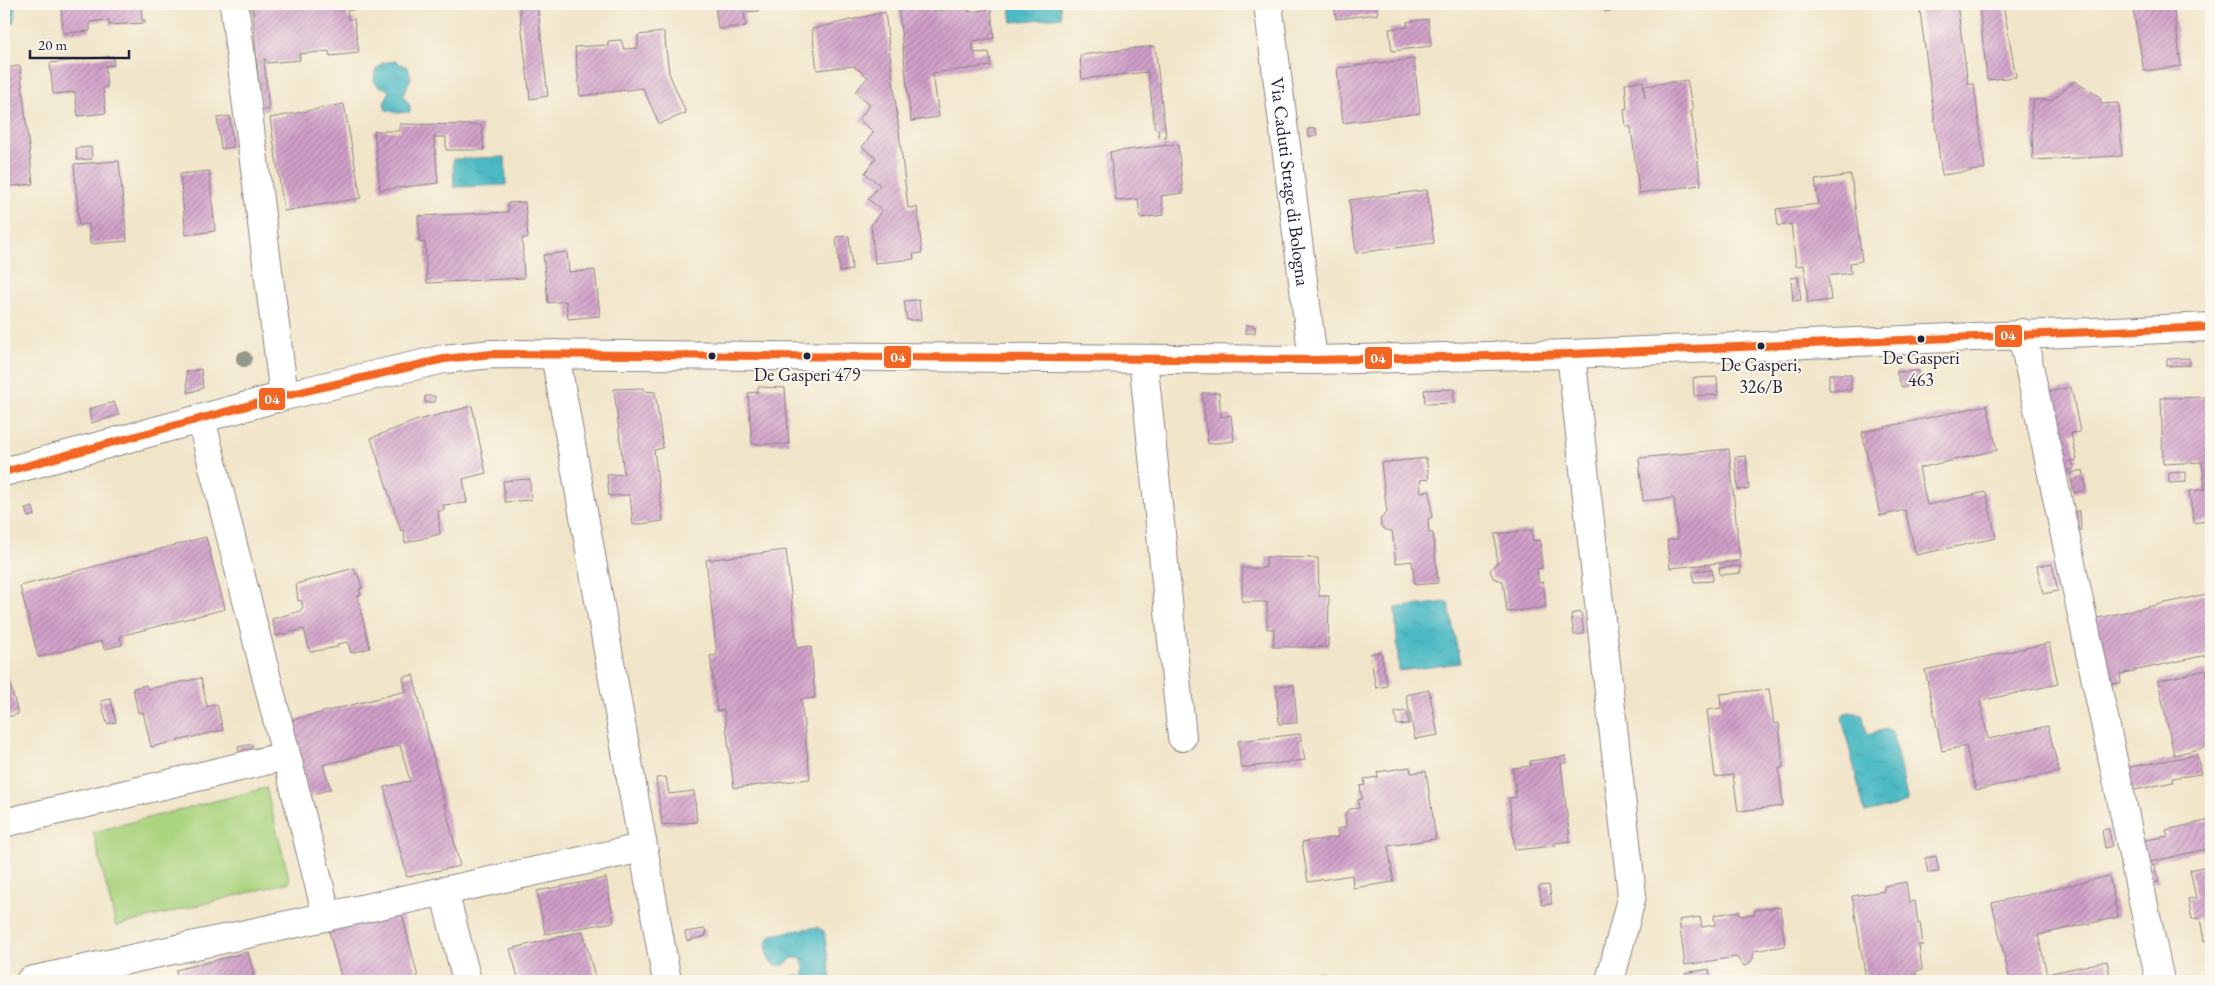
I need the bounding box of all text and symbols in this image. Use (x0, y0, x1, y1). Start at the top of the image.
scale bar (30, 28, 129, 60)
text: 20 m (38, 35, 67, 54)
street label: Via Caduti Strage di Bologna (1264, 76, 1316, 288)
line badge: 04 (1994, 324, 2023, 348)
text: 04 (2001, 326, 2016, 344)
marker: De Gasperi 463 (1916, 334, 1926, 344)
marker: De Gasperi, 326/B (1756, 341, 1766, 351)
line badge: 04 (883, 345, 912, 369)
line badge: 04 (1364, 346, 1393, 370)
place label: De Gasperi 463 (1882, 346, 1960, 391)
text: 04 (891, 348, 906, 366)
text: 04 (1371, 349, 1386, 367)
unlabelled marker (707, 351, 717, 361)
marker: De Gasperi 479 (802, 351, 812, 361)
place label: De Gasperi, 326/B (1720, 353, 1802, 398)
place label: De Gasperi 479 (754, 363, 861, 386)
line badge: 04 (258, 387, 286, 411)
text: 04 (265, 390, 280, 408)

